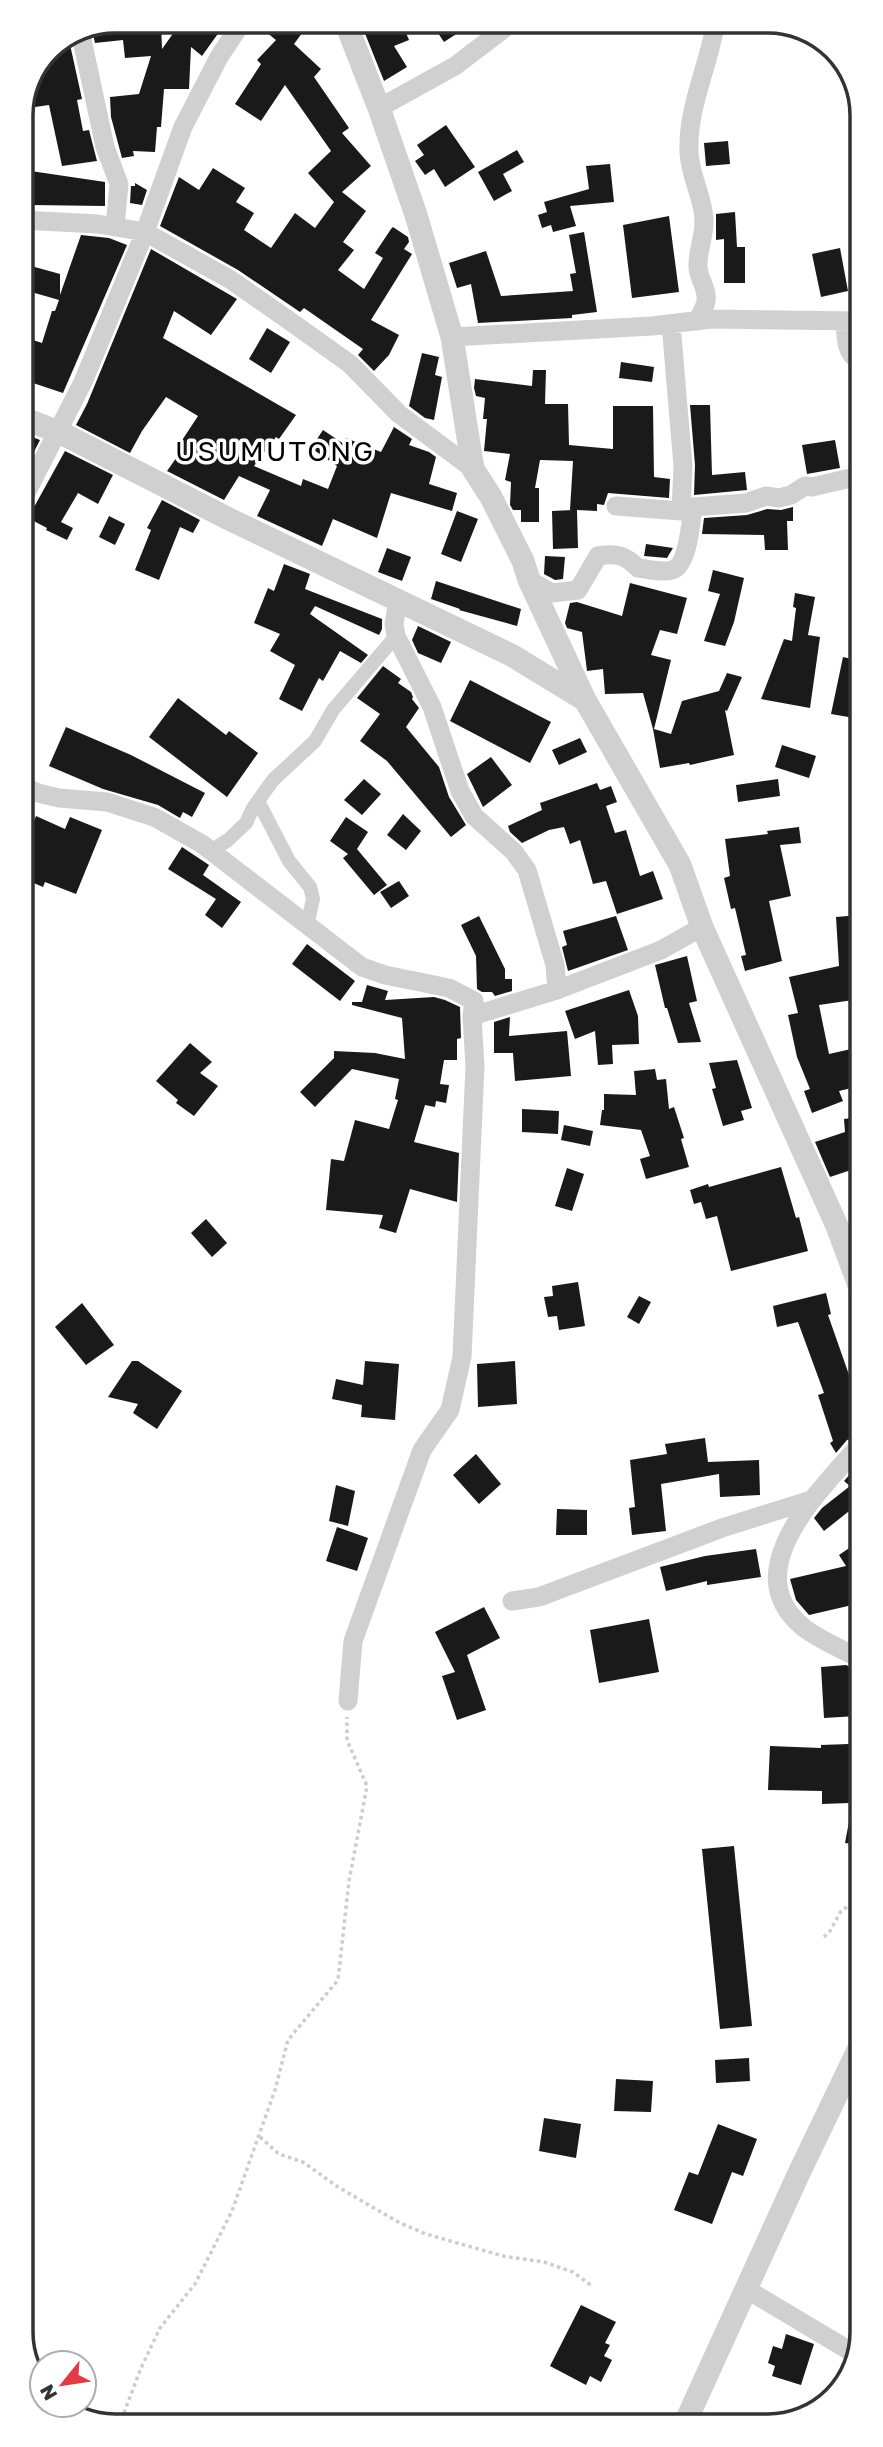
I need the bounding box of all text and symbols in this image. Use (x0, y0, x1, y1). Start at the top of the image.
district label: USUMUTONG (175, 434, 375, 467)
north arrow (28, 2349, 98, 2419)
text: N (34, 2381, 61, 2405)

